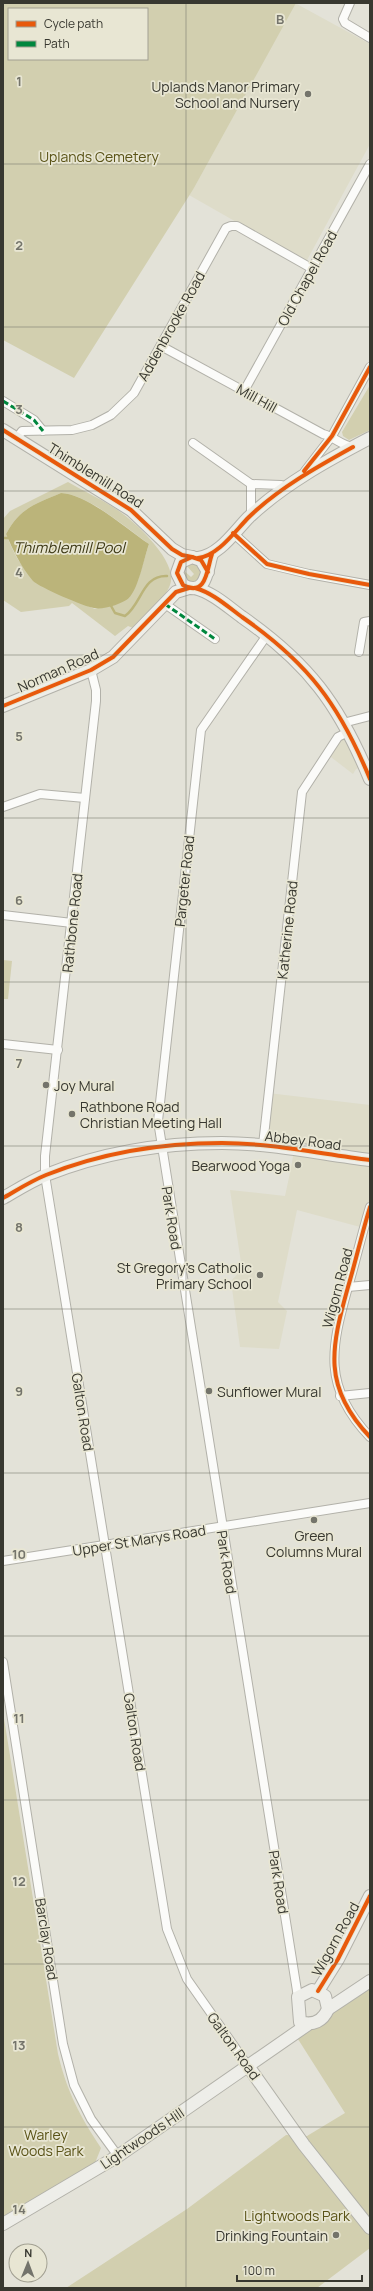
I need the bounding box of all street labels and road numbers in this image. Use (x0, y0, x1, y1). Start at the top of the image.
street label: Old Chapel Road (273, 227, 341, 329)
street label: Addenbrooke Road (133, 268, 209, 384)
street label: Mill Hill (233, 379, 281, 417)
street label: Thimblemill Road (45, 438, 147, 512)
street label: Norman Road (14, 644, 102, 696)
street label: Pargeter Road (170, 834, 198, 928)
street label: Rathbone Road (57, 873, 87, 973)
street label: Katherine Road (272, 880, 302, 980)
street label: Abbey Road (264, 1126, 342, 1154)
street label: Park Road (158, 1185, 186, 1251)
street label: Wigorn Road (317, 1246, 357, 1330)
street label: Galton Road (67, 1372, 99, 1452)
street label: Upper St Marys Road (71, 1520, 207, 1560)
street label: Park Road (213, 1529, 241, 1595)
street label: Galton Road (119, 1692, 151, 1772)
street label: Park Road (265, 1849, 293, 1915)
street label: Barclay Road (31, 1897, 63, 1981)
street label: Wigorn Road (307, 1899, 363, 1979)
street label: Galton Road (203, 2009, 265, 2083)
street label: Lightwoods Hill (96, 2103, 188, 2173)

